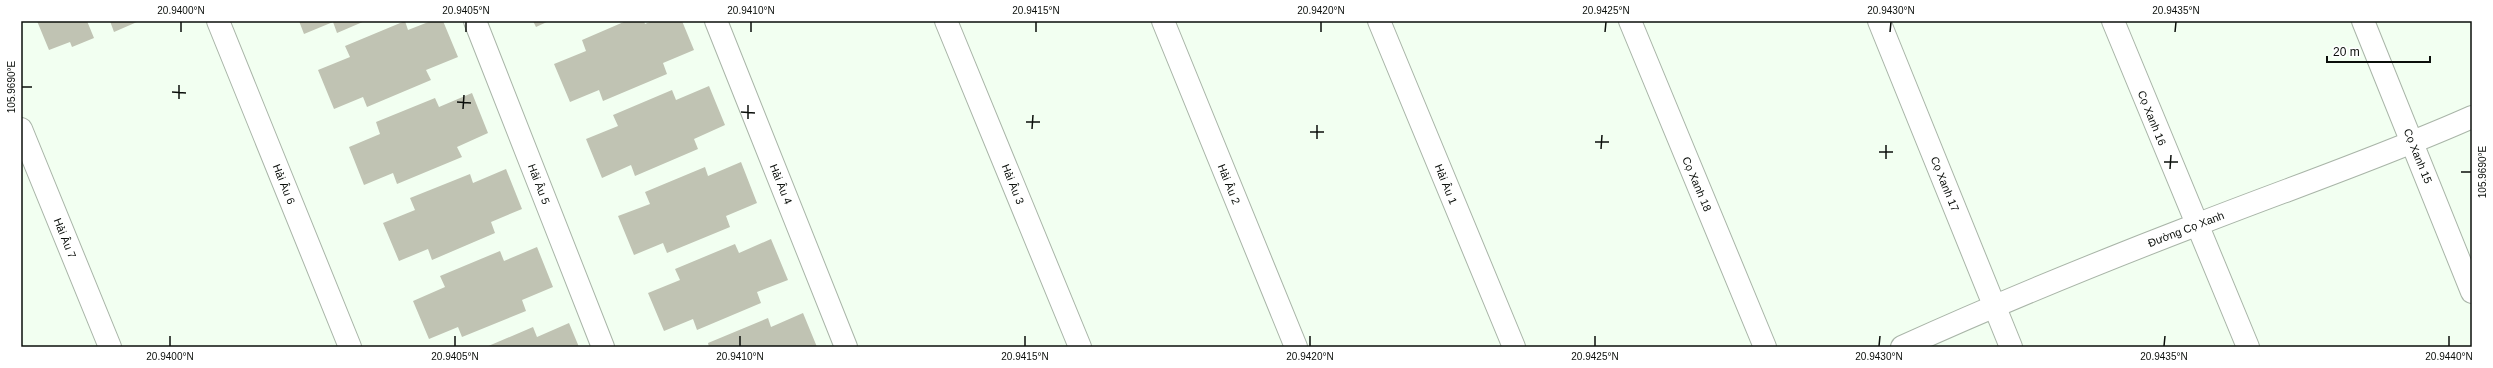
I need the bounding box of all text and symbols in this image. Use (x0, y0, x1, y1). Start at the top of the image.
text: 20.9400°N (157, 5, 205, 16)
text: 20.9405°N (442, 5, 490, 16)
text: 20.9410°N (727, 5, 775, 16)
text: 20.9415°N (1012, 5, 1060, 16)
text: 20.9420°N (1297, 5, 1345, 16)
text: 20.9425°N (1582, 5, 1630, 16)
text: 20.9430°N (1867, 5, 1915, 16)
text: 20.9435°N (2152, 5, 2200, 16)
scale bar (2327, 38, 2430, 64)
text: 20 m (2333, 45, 2360, 59)
text: 105.9690°E (6, 60, 17, 113)
street label: Cọ Xanh 16 (2136, 89, 2168, 147)
street label: Cọ Xanh 15 (2402, 127, 2434, 185)
text: 105.9690°E (2477, 145, 2488, 198)
street label: Cọ Xanh 18 (1680, 155, 1714, 213)
street label: Cọ Xanh 17 (1929, 155, 1961, 213)
street label: Hải Âu 6 (271, 162, 297, 206)
street label: Hải Âu 5 (526, 162, 552, 206)
street label: Hải Âu 4 (768, 162, 794, 206)
street label: Hải Âu 3 (1000, 162, 1026, 206)
street label: Hải Âu 2 (1216, 162, 1242, 206)
street label: Hải Âu 1 (1433, 162, 1459, 206)
street label: Đường Cọ Xanh (2146, 209, 2226, 249)
street label: Hải Âu 7 (52, 216, 78, 260)
text: 20.9400°N (146, 351, 194, 362)
text: 20.9405°N (431, 351, 479, 362)
text: 20.9410°N (716, 351, 764, 362)
text: 20.9415°N (1001, 351, 1049, 362)
text: 20.9420°N (1286, 351, 1334, 362)
text: 20.9425°N (1571, 351, 1619, 362)
text: 20.9430°N (1855, 351, 1903, 362)
text: 20.9435°N (2140, 351, 2188, 362)
text: 20.9440°N (2425, 351, 2473, 362)

